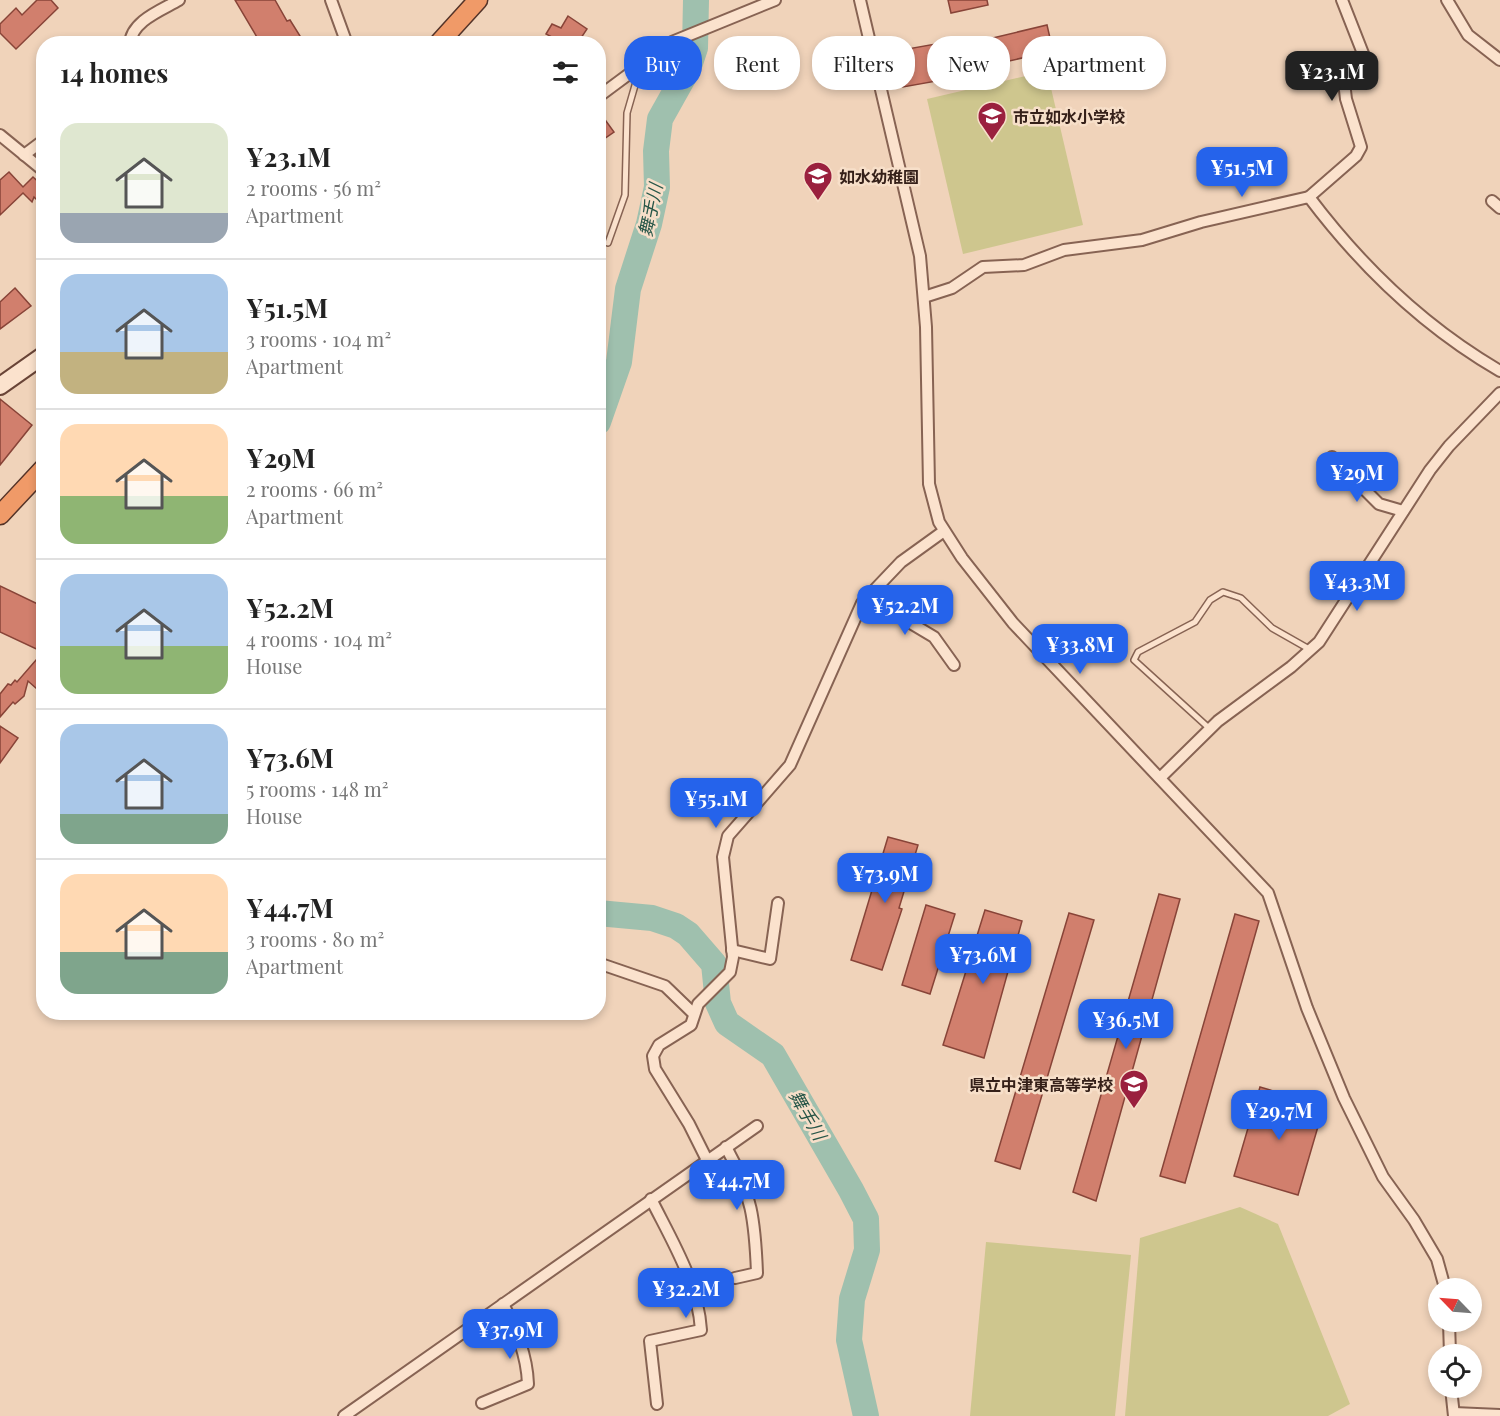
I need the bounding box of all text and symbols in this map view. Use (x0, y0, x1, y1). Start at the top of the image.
chip: Buy (624, 36, 702, 90)
chip: Rent (714, 36, 800, 90)
chip: Filters (812, 36, 915, 90)
chip: New (927, 36, 1010, 90)
chip: Apartment (1022, 36, 1166, 90)
pin: ¥23.1M (1283, 51, 1381, 102)
text: 14 homes (60, 55, 168, 90)
icon: filters (549, 56, 582, 89)
text: ¥23.1M (1299, 57, 1365, 84)
school or university icon: 市立如水小学校 (976, 100, 1008, 142)
place label: 市立如水小学校 (1013, 106, 1125, 127)
text: ¥23.1M (246, 139, 331, 174)
icon: home (108, 147, 180, 219)
pin: ¥51.5M (1193, 147, 1291, 198)
text: ¥51.5M (1210, 153, 1274, 180)
school or university icon: 如水幼稚園 (802, 160, 834, 202)
place label: 如水幼稚園 (839, 166, 919, 187)
text: 2 rooms · 56 m² (246, 174, 381, 201)
water label: 舞手川 (633, 179, 668, 239)
text: Apartment (246, 201, 343, 228)
text: ¥51.5M (246, 290, 328, 325)
icon: home (108, 298, 180, 370)
text: 3 rooms · 104 m² (246, 325, 391, 352)
text: Apartment (246, 352, 343, 379)
text: ¥29M (246, 440, 316, 475)
icon: home (108, 448, 180, 520)
pin: ¥29M (1321, 452, 1393, 503)
text: ¥29M (1330, 458, 1384, 485)
text: 2 rooms · 66 m² (246, 475, 383, 502)
text: Apartment (246, 502, 343, 529)
pin: ¥43.3M (1308, 561, 1406, 612)
text: ¥43.3M (1324, 567, 1390, 594)
pin: ¥52.2M (856, 585, 954, 636)
text: ¥52.2M (246, 590, 334, 625)
text: ¥52.2M (871, 591, 939, 618)
icon: home (108, 598, 180, 670)
pin: ¥33.8M (1031, 624, 1129, 675)
text: 4 rooms · 104 m² (246, 625, 392, 652)
text: ¥33.8M (1046, 630, 1114, 657)
text: House (246, 652, 302, 679)
text: ¥73.6M (246, 740, 334, 775)
icon: home (108, 748, 180, 820)
text: 5 rooms · 148 m² (246, 775, 389, 802)
pin: ¥55.1M (667, 778, 765, 829)
text: ¥55.1M (684, 784, 748, 811)
text: House (246, 802, 302, 829)
pin: ¥73.9M (836, 853, 934, 904)
text: ¥73.9M (851, 859, 919, 886)
text: ¥44.7M (246, 890, 334, 925)
icon: home (108, 898, 180, 970)
text: 3 rooms · 80 m² (246, 925, 384, 952)
pin: ¥73.6M (934, 934, 1032, 985)
text: ¥73.6M (949, 940, 1017, 967)
text: Apartment (246, 952, 343, 979)
pin: ¥36.5M (1077, 999, 1175, 1050)
text: ¥36.5M (1092, 1005, 1160, 1032)
school or university icon: 県立中津東高等学校 (1118, 1068, 1150, 1110)
place label: 県立中津東高等学校 (969, 1074, 1113, 1095)
water label: 舞手川 (784, 1086, 833, 1146)
pin: ¥29.7M (1230, 1090, 1328, 1141)
text: ¥29.7M (1245, 1096, 1313, 1123)
pin: ¥44.7M (688, 1160, 786, 1211)
text: ¥44.7M (703, 1166, 771, 1193)
pin: ¥32.2M (637, 1268, 735, 1319)
text: ¥32.2M (652, 1274, 720, 1301)
north arrow (1428, 1278, 1482, 1332)
map controls (1428, 1278, 1482, 1398)
pin: ¥37.9M (461, 1309, 559, 1360)
text: ¥37.9M (477, 1315, 543, 1342)
button: locate (1428, 1344, 1482, 1398)

